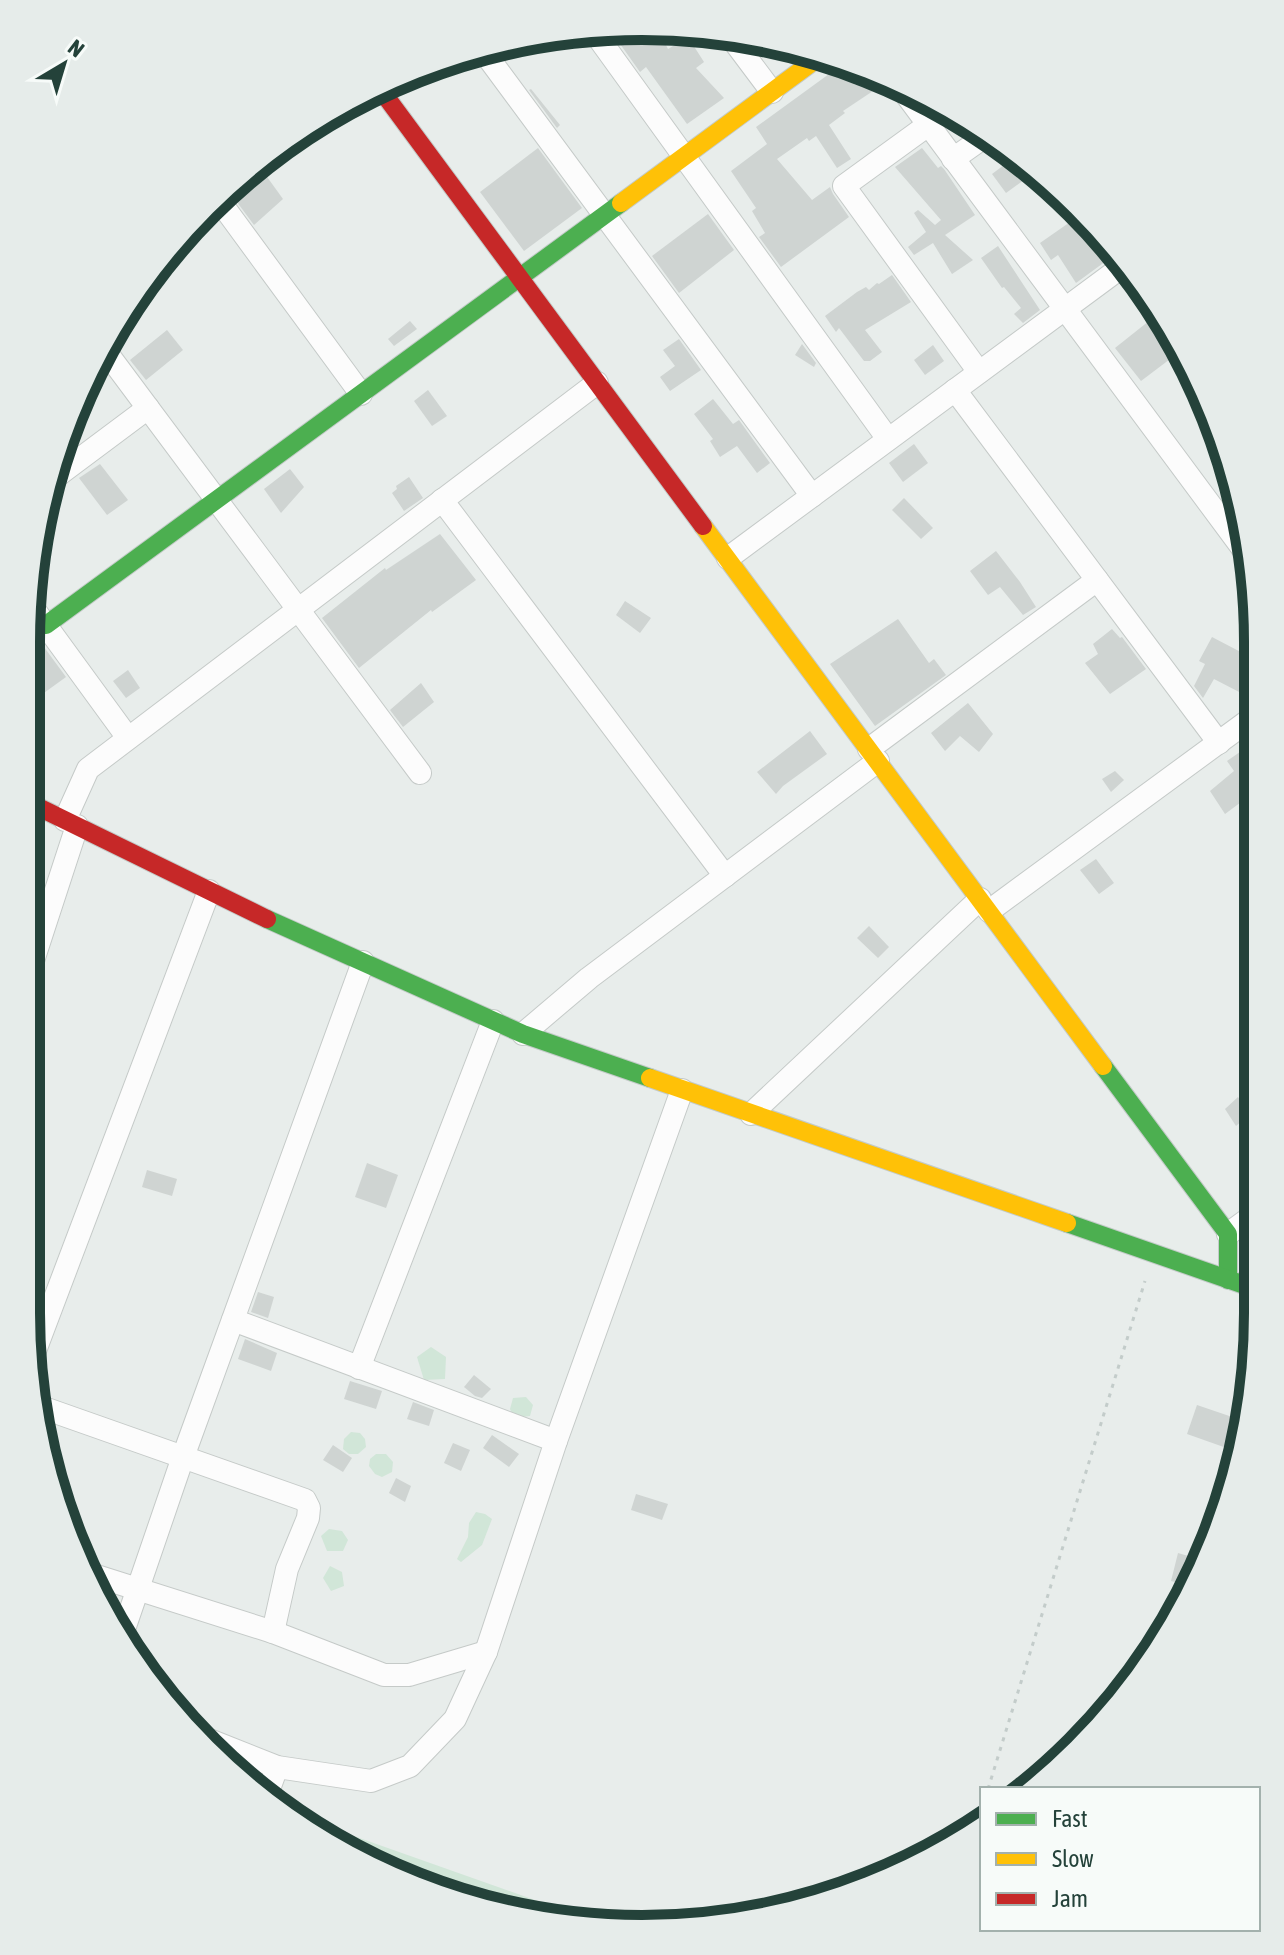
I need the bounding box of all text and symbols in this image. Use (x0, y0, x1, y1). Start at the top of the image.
north arrow (24, 24, 104, 104)
text: N (63, 34, 89, 62)
legend (980, 1787, 1260, 1931)
text: Fast (1052, 1805, 1088, 1832)
text: Slow (1052, 1845, 1094, 1872)
text: Jam (1052, 1885, 1088, 1912)

